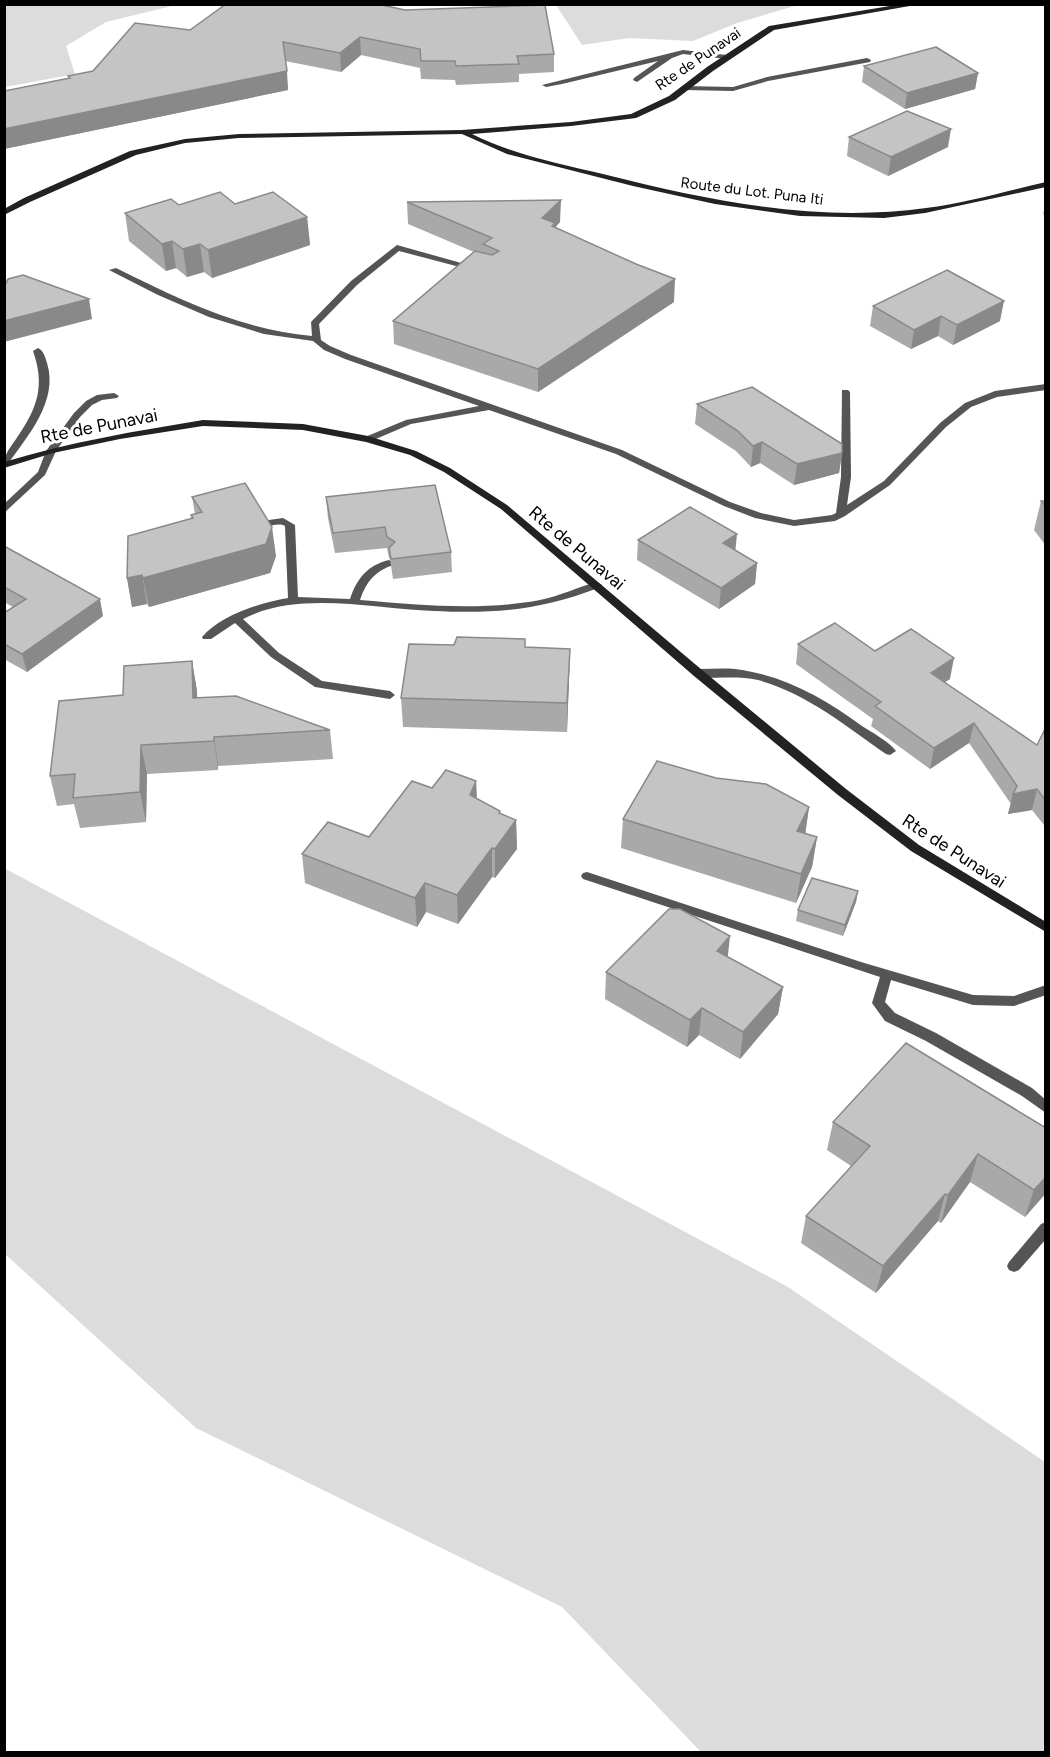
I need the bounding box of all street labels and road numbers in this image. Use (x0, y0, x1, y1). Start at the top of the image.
street label: Rte de Punavai (652, 24, 744, 94)
street label: Route du Lot. Puna Iti (680, 173, 824, 209)
street label: Rte de Punavai (38, 404, 160, 448)
street label: Rte de Punavai (524, 501, 630, 595)
street label: Rte de Punavai (898, 809, 1010, 893)

